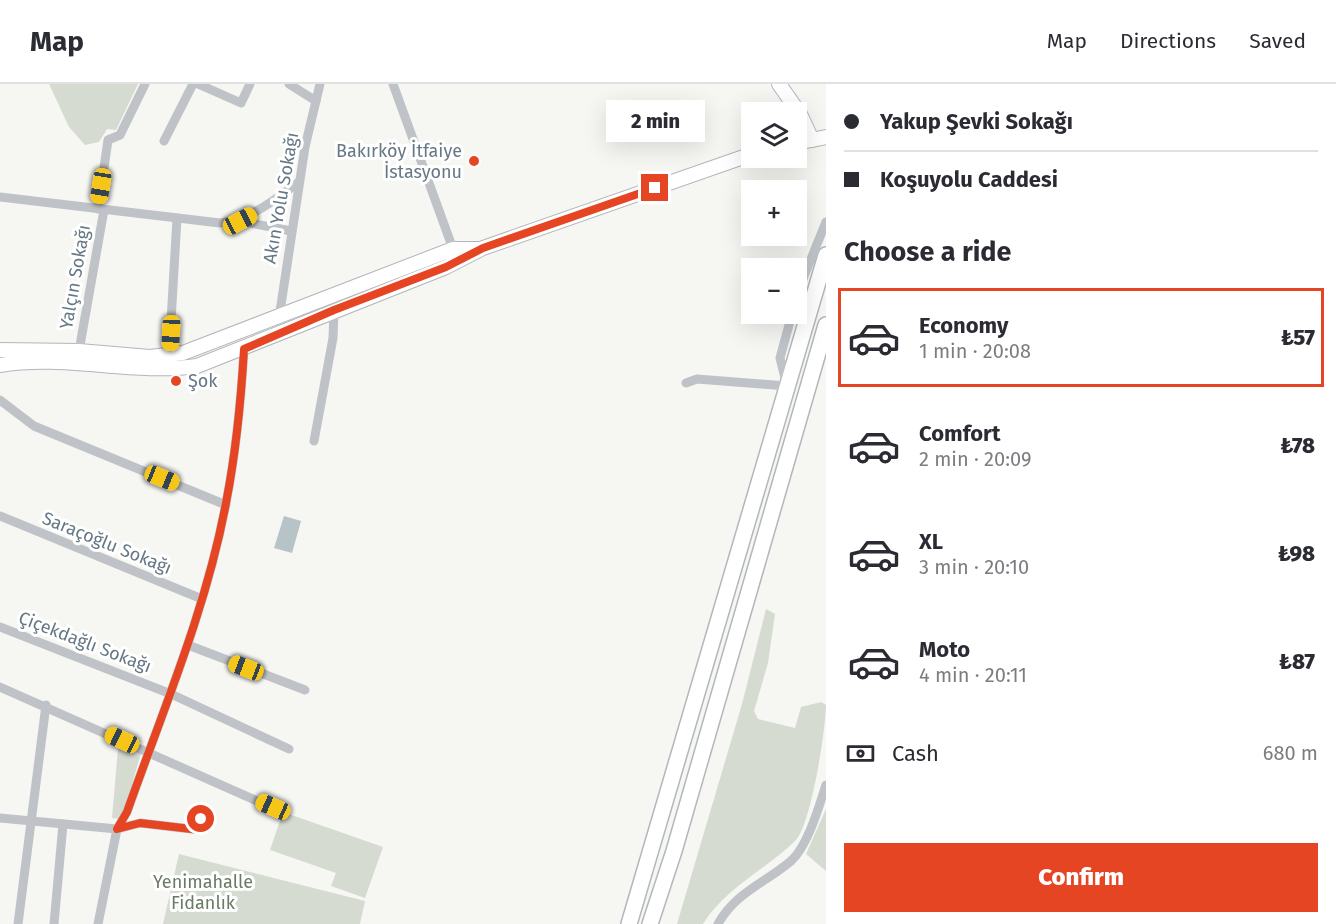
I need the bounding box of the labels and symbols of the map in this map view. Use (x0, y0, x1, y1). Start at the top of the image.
callout: 2 min (606, 101, 704, 143)
street label: Akın Yolu Sokağı (259, 131, 303, 265)
place label: Bakırköy İtfaiye İstasyonu (336, 140, 462, 183)
marker: Bakırköy İtfaiye İstasyonu (467, 154, 481, 168)
car (89, 167, 113, 205)
route end (641, 174, 668, 201)
car (220, 205, 260, 237)
street label: Yalçın Sokağı (55, 223, 95, 331)
car (161, 315, 181, 351)
place label: Şok (188, 370, 218, 392)
marker: Şok (169, 374, 183, 388)
car (142, 463, 182, 493)
street label: Saraçoğlu Sokağı (39, 507, 175, 579)
street label: Çiçekdağlı Sokağı (16, 607, 154, 677)
car (226, 653, 266, 683)
car (102, 724, 142, 756)
car (253, 791, 293, 823)
route start (187, 805, 214, 832)
park label: Yenimahalle Fidanlık (153, 871, 253, 914)

